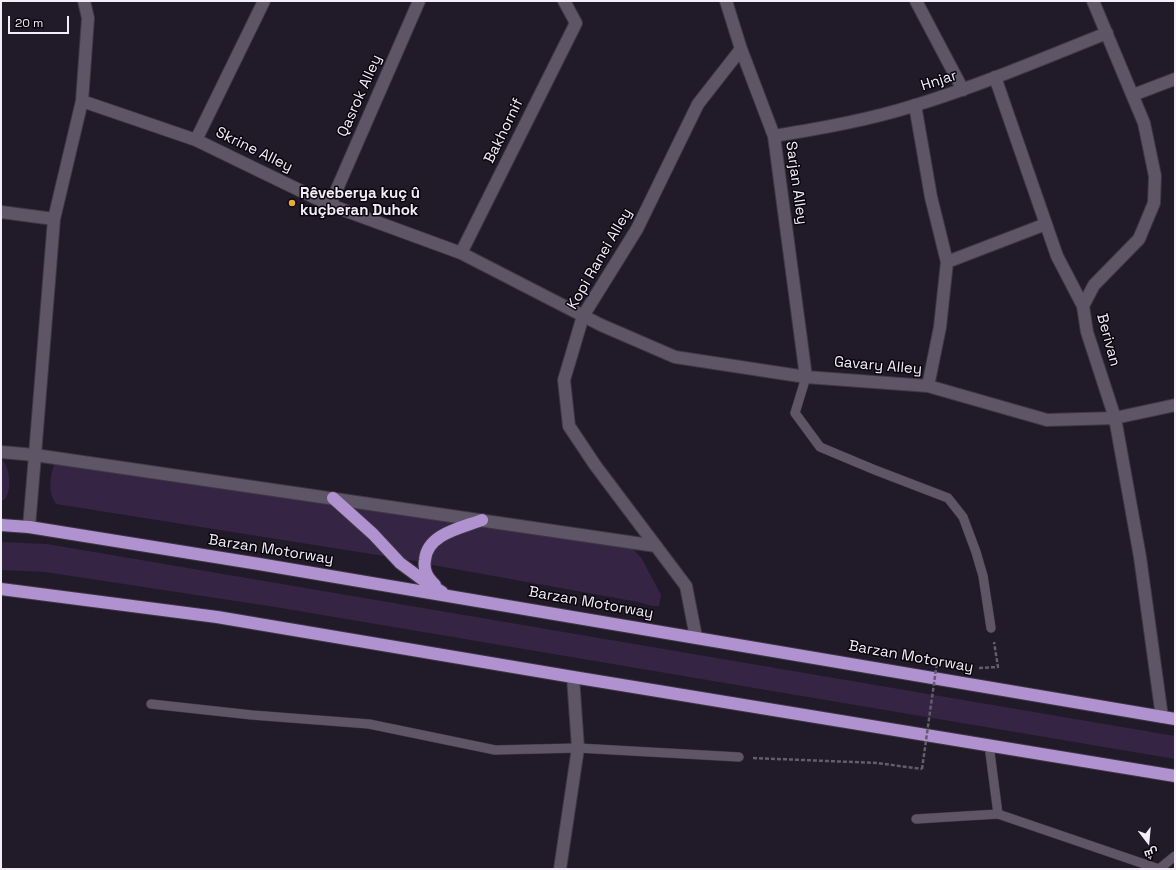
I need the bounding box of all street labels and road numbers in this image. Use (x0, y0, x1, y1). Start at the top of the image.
street label: Qasrok Alley (334, 52, 386, 140)
street label: Hnjar (919, 67, 959, 95)
street label: Bakhornif (481, 95, 527, 167)
street label: Skrine Alley (213, 124, 295, 176)
street label: Sarjan Alley (781, 140, 811, 226)
street label: Kopi Ranei Alley (564, 205, 636, 313)
street label: Berivan (1092, 312, 1124, 368)
street label: Gavary Alley (833, 353, 923, 379)
street label: Barzan Motorway (207, 531, 335, 569)
street label: Barzan Motorway (527, 583, 655, 623)
street label: Barzan Motorway (847, 637, 975, 677)

